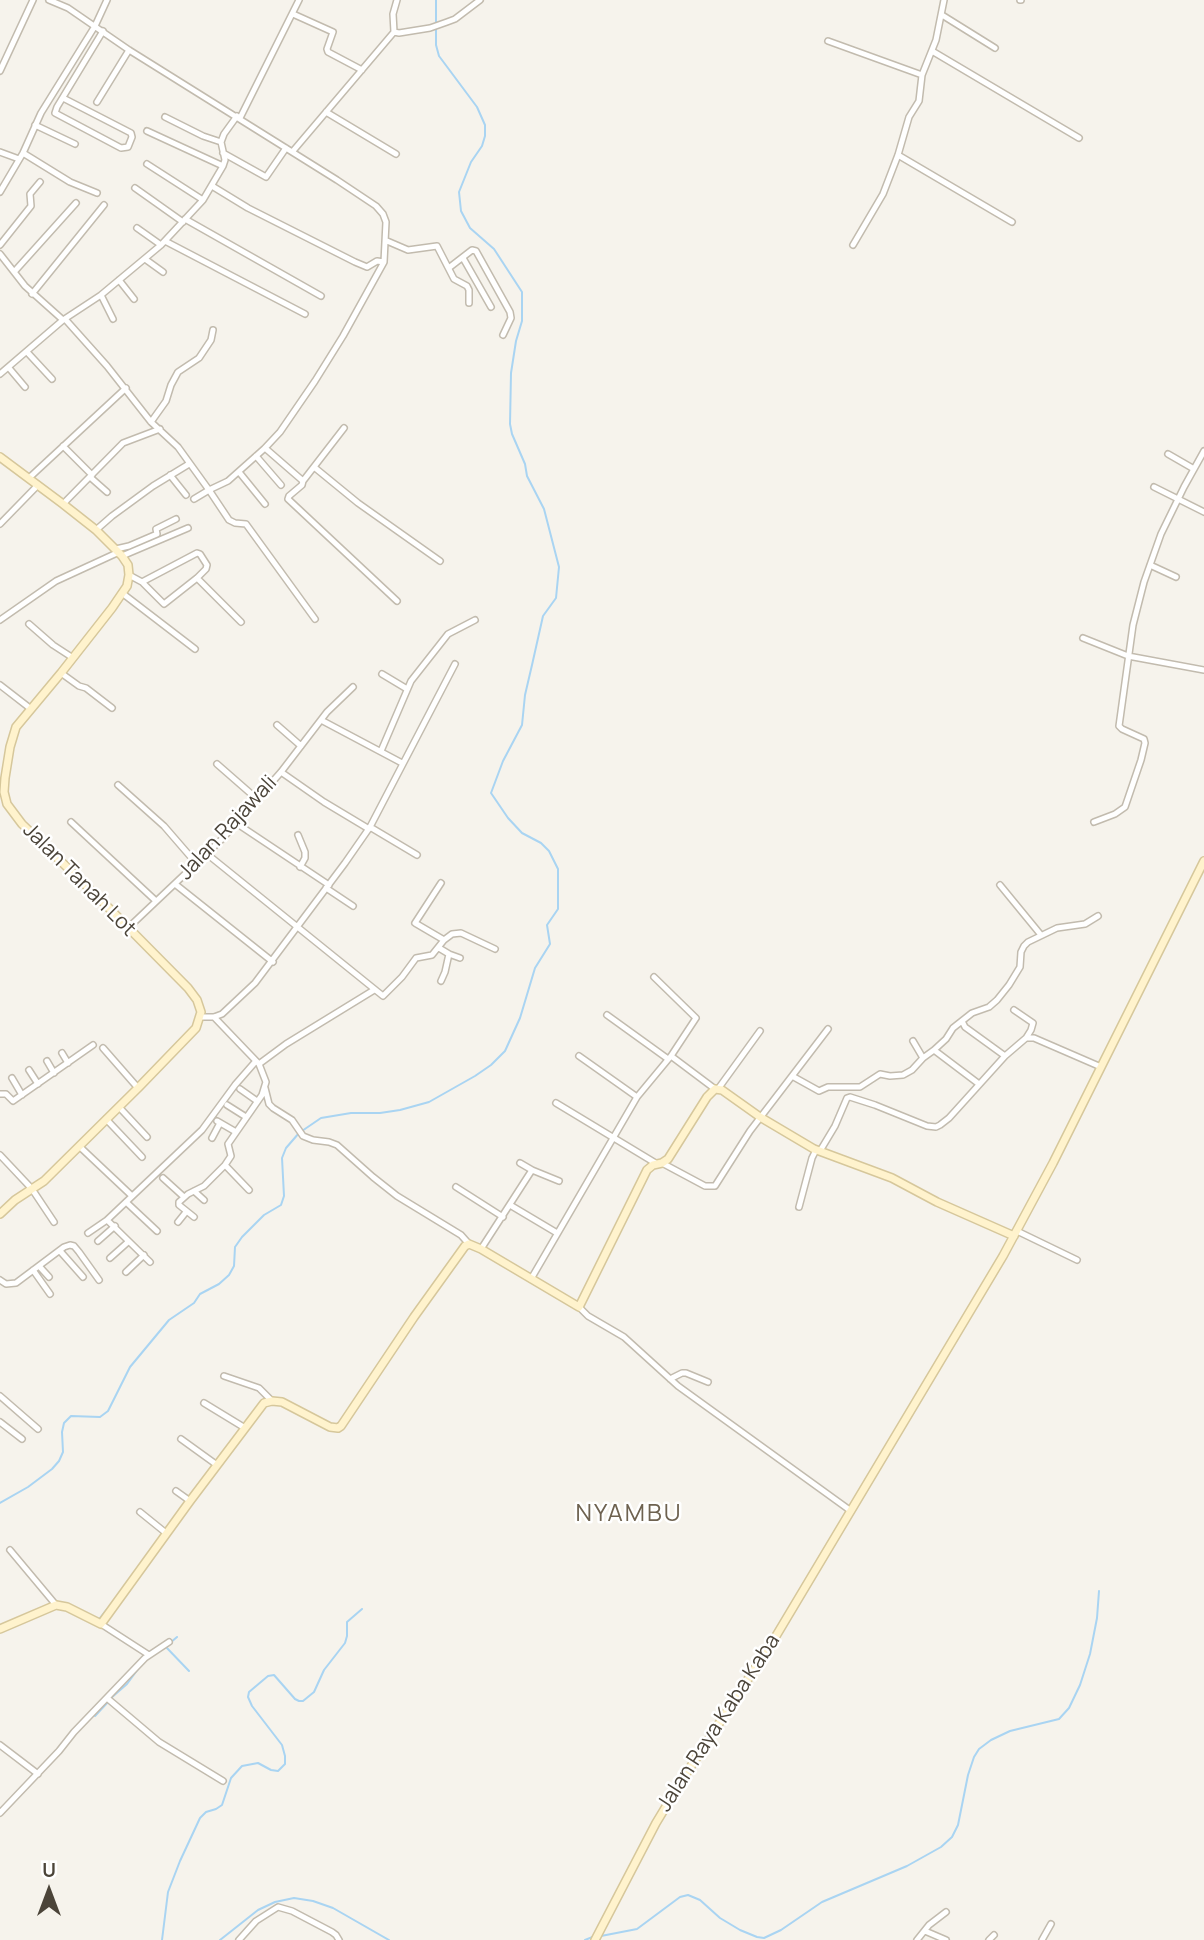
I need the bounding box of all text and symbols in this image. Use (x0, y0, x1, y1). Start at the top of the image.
street label: Jalan Rajawali (173, 771, 283, 885)
street label: Jalan Tanah Lot (17, 818, 141, 942)
district label: NYAMBU (576, 1500, 682, 1528)
street label: Jalan Raya Kaba Kaba (652, 1630, 786, 1816)
north arrow (14, 1856, 84, 1926)
text: U (42, 1857, 56, 1883)

